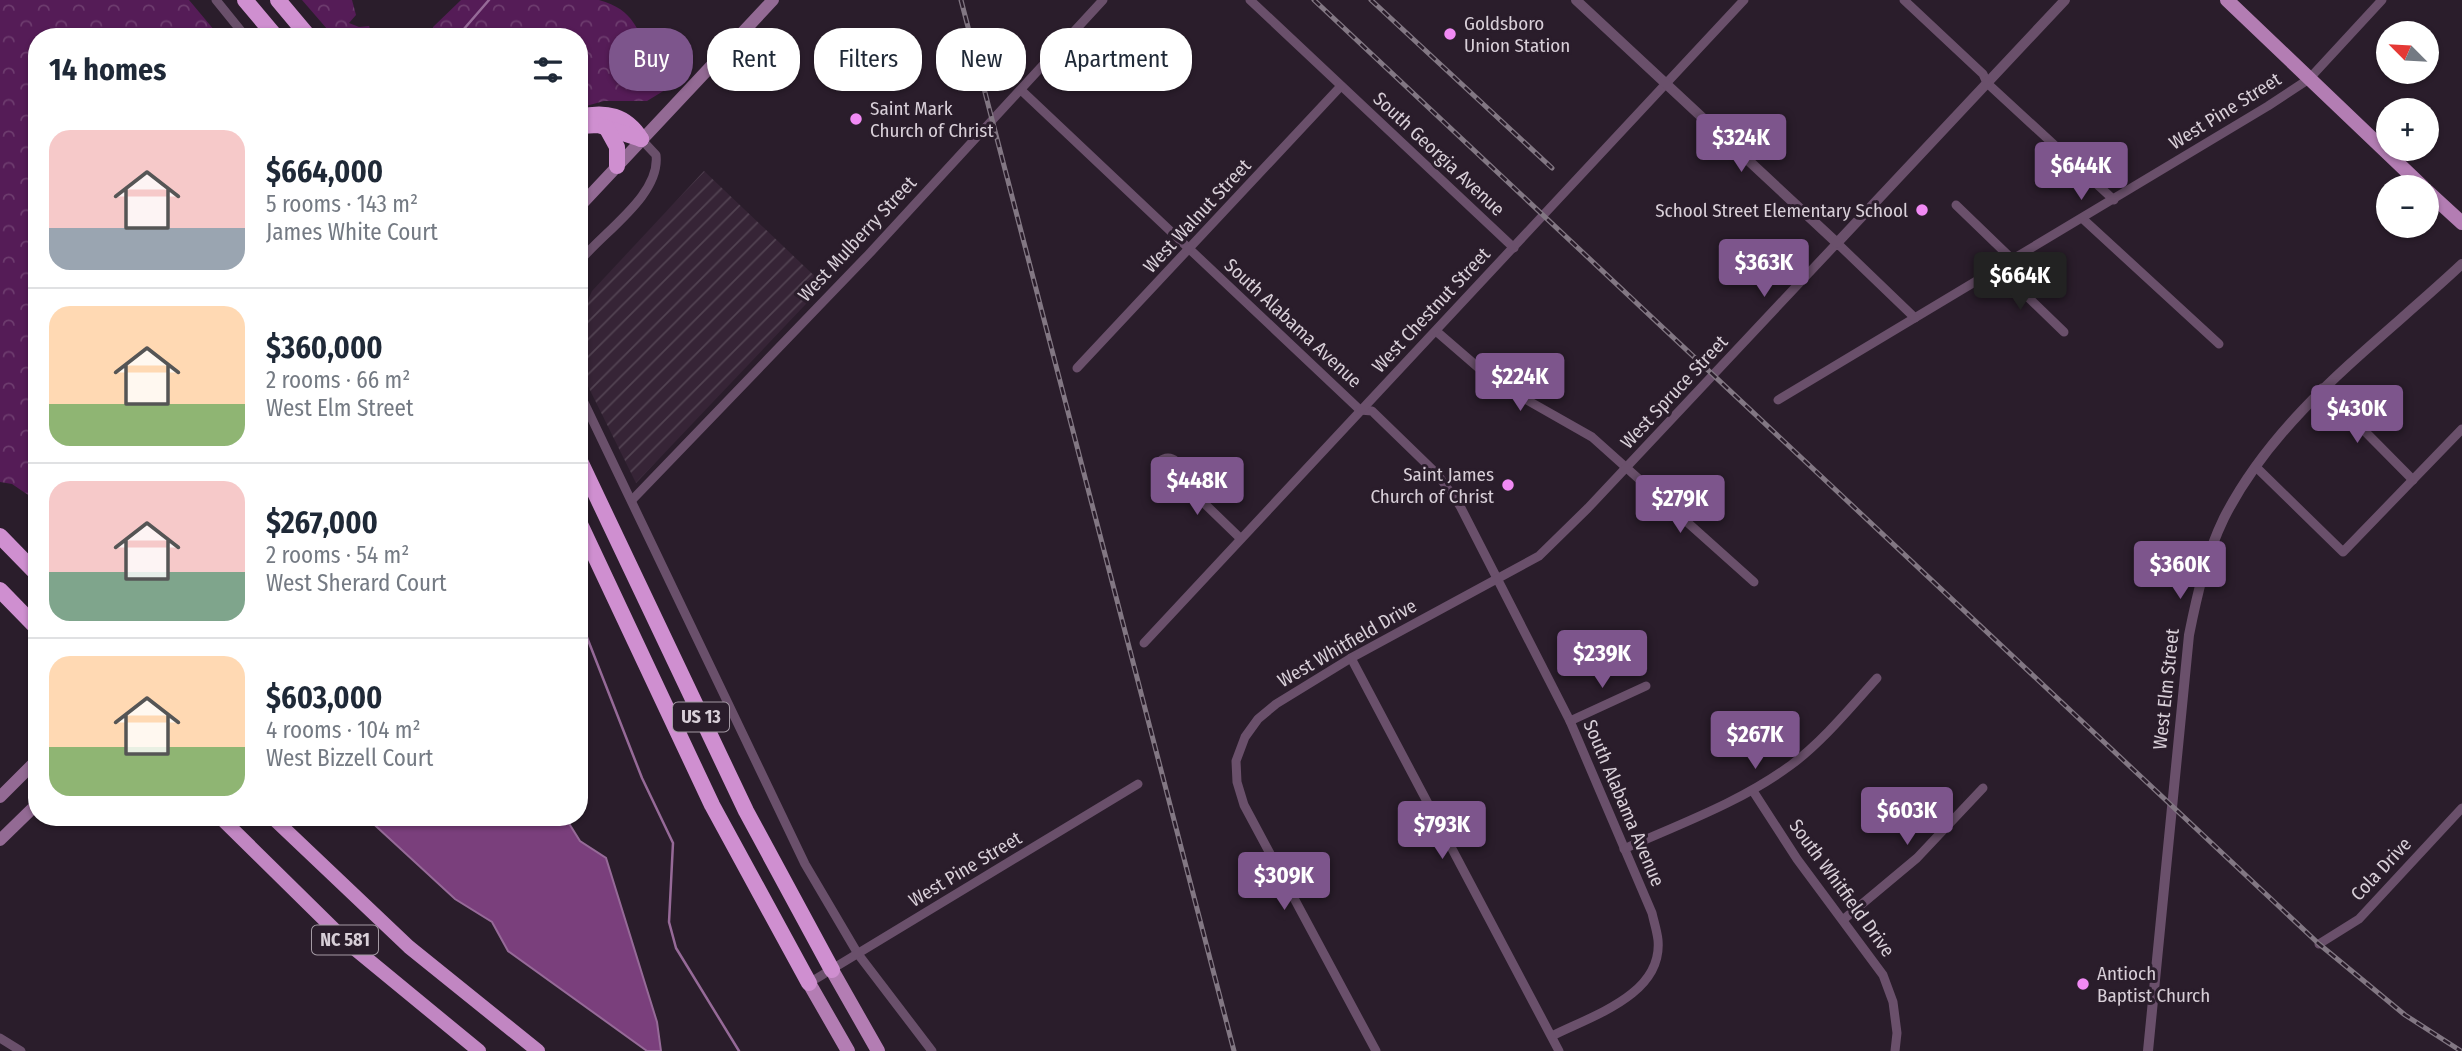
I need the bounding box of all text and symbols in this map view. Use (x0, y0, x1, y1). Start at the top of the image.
place label: Goldsboro Union Station (1464, 12, 1570, 57)
north arrow (2376, 21, 2440, 84)
map controls (2376, 21, 2439, 238)
marker: Goldsboro Union Station (1442, 26, 1458, 42)
chip: Buy (609, 28, 693, 91)
chip: Rent (707, 28, 800, 91)
chip: Filters (814, 28, 922, 91)
chip: New (936, 28, 1026, 91)
chip: Apartment (1040, 28, 1192, 91)
icon: filters (529, 51, 567, 89)
text: 14 homes (49, 52, 166, 88)
street label: West Pine Street (2165, 67, 2286, 155)
street label: South Georgia Avenue (1369, 87, 1509, 221)
place label: Saint Mark Church of Christ (870, 97, 994, 142)
button: + (2376, 98, 2439, 161)
marker: Saint Mark Church of Christ (848, 111, 864, 127)
pin: $324K (1692, 114, 1790, 174)
text: $324K (1712, 123, 1770, 151)
pin: $644K (2032, 142, 2130, 202)
text: $644K (2051, 151, 2111, 179)
text: $664,000 (266, 154, 383, 190)
street label: West Walnut Street (1138, 154, 1256, 278)
icon: home (105, 158, 189, 242)
street label: West Mulberry Street (793, 171, 922, 306)
button: − (2376, 175, 2439, 238)
text: 5 rooms · 143 m² (266, 190, 418, 218)
place label: School Street Elementary School (1655, 199, 1908, 222)
marker: School Street Elementary School (1914, 202, 1930, 218)
text: James White Court (266, 218, 438, 246)
pin: $363K (1715, 240, 1813, 299)
street label: West Chestnut Street (1367, 242, 1495, 377)
text: $363K (1735, 248, 1793, 276)
pin: $664K (1971, 252, 2069, 312)
street label: South Alabama Avenue (1220, 254, 1366, 392)
text: $664K (1990, 261, 2050, 289)
text: $360,000 (266, 330, 383, 366)
street label: West Spruce Street (1616, 330, 1733, 453)
icon: home (105, 334, 189, 418)
pin: $224K (1471, 354, 1569, 413)
text: $224K (1491, 362, 1549, 390)
text: 2 rooms · 66 m² (266, 366, 410, 394)
pin: $430K (2308, 386, 2406, 445)
text: West Elm Street (266, 394, 413, 422)
text: $430K (2327, 394, 2387, 422)
pin: $448K (1148, 458, 1246, 517)
place label: Saint James Church of Christ (1370, 463, 1495, 508)
text: $448K (1167, 466, 1227, 494)
pin: $279K (1631, 476, 1729, 535)
marker: Saint James Church of Christ (1500, 477, 1516, 493)
text: $279K (1652, 484, 1708, 512)
text: $267,000 (266, 505, 378, 541)
icon: home (105, 509, 189, 593)
text: 2 rooms · 54 m² (266, 541, 409, 569)
pin: $360K (2131, 542, 2229, 601)
text: $360K (2150, 550, 2210, 578)
text: West Sherard Court (266, 569, 447, 597)
street label: West Whitfield Drive (1273, 594, 1421, 692)
street label: West Elm Street (2148, 626, 2184, 751)
pin: $239K (1553, 630, 1651, 690)
text: $239K (1573, 639, 1631, 667)
text: $603,000 (266, 680, 382, 716)
icon: home (105, 684, 189, 768)
road number: US 13 (673, 702, 729, 732)
pin: $267K (1706, 712, 1804, 771)
text: 4 rooms · 104 m² (266, 716, 421, 744)
street label: South Alabama Avenue (1578, 716, 1670, 890)
text: $267K (1727, 720, 1783, 748)
text: West Bizzell Court (266, 744, 433, 772)
pin: $603K (1858, 788, 1956, 847)
text: $603K (1877, 796, 1937, 824)
pin: $793K (1393, 802, 1491, 861)
text: $793K (1414, 810, 1470, 838)
street label: South Whitfield Drive (1784, 815, 1900, 961)
street label: West Pine Street (904, 826, 1026, 912)
street label: Cola Drive (2346, 833, 2416, 905)
pin: $309K (1235, 852, 1333, 912)
text: $309K (1254, 861, 1314, 889)
road number: NC 581 (312, 925, 378, 954)
place label: Antioch Baptist Church (2097, 962, 2210, 1007)
marker: Antioch Baptist Church (2075, 976, 2091, 992)

